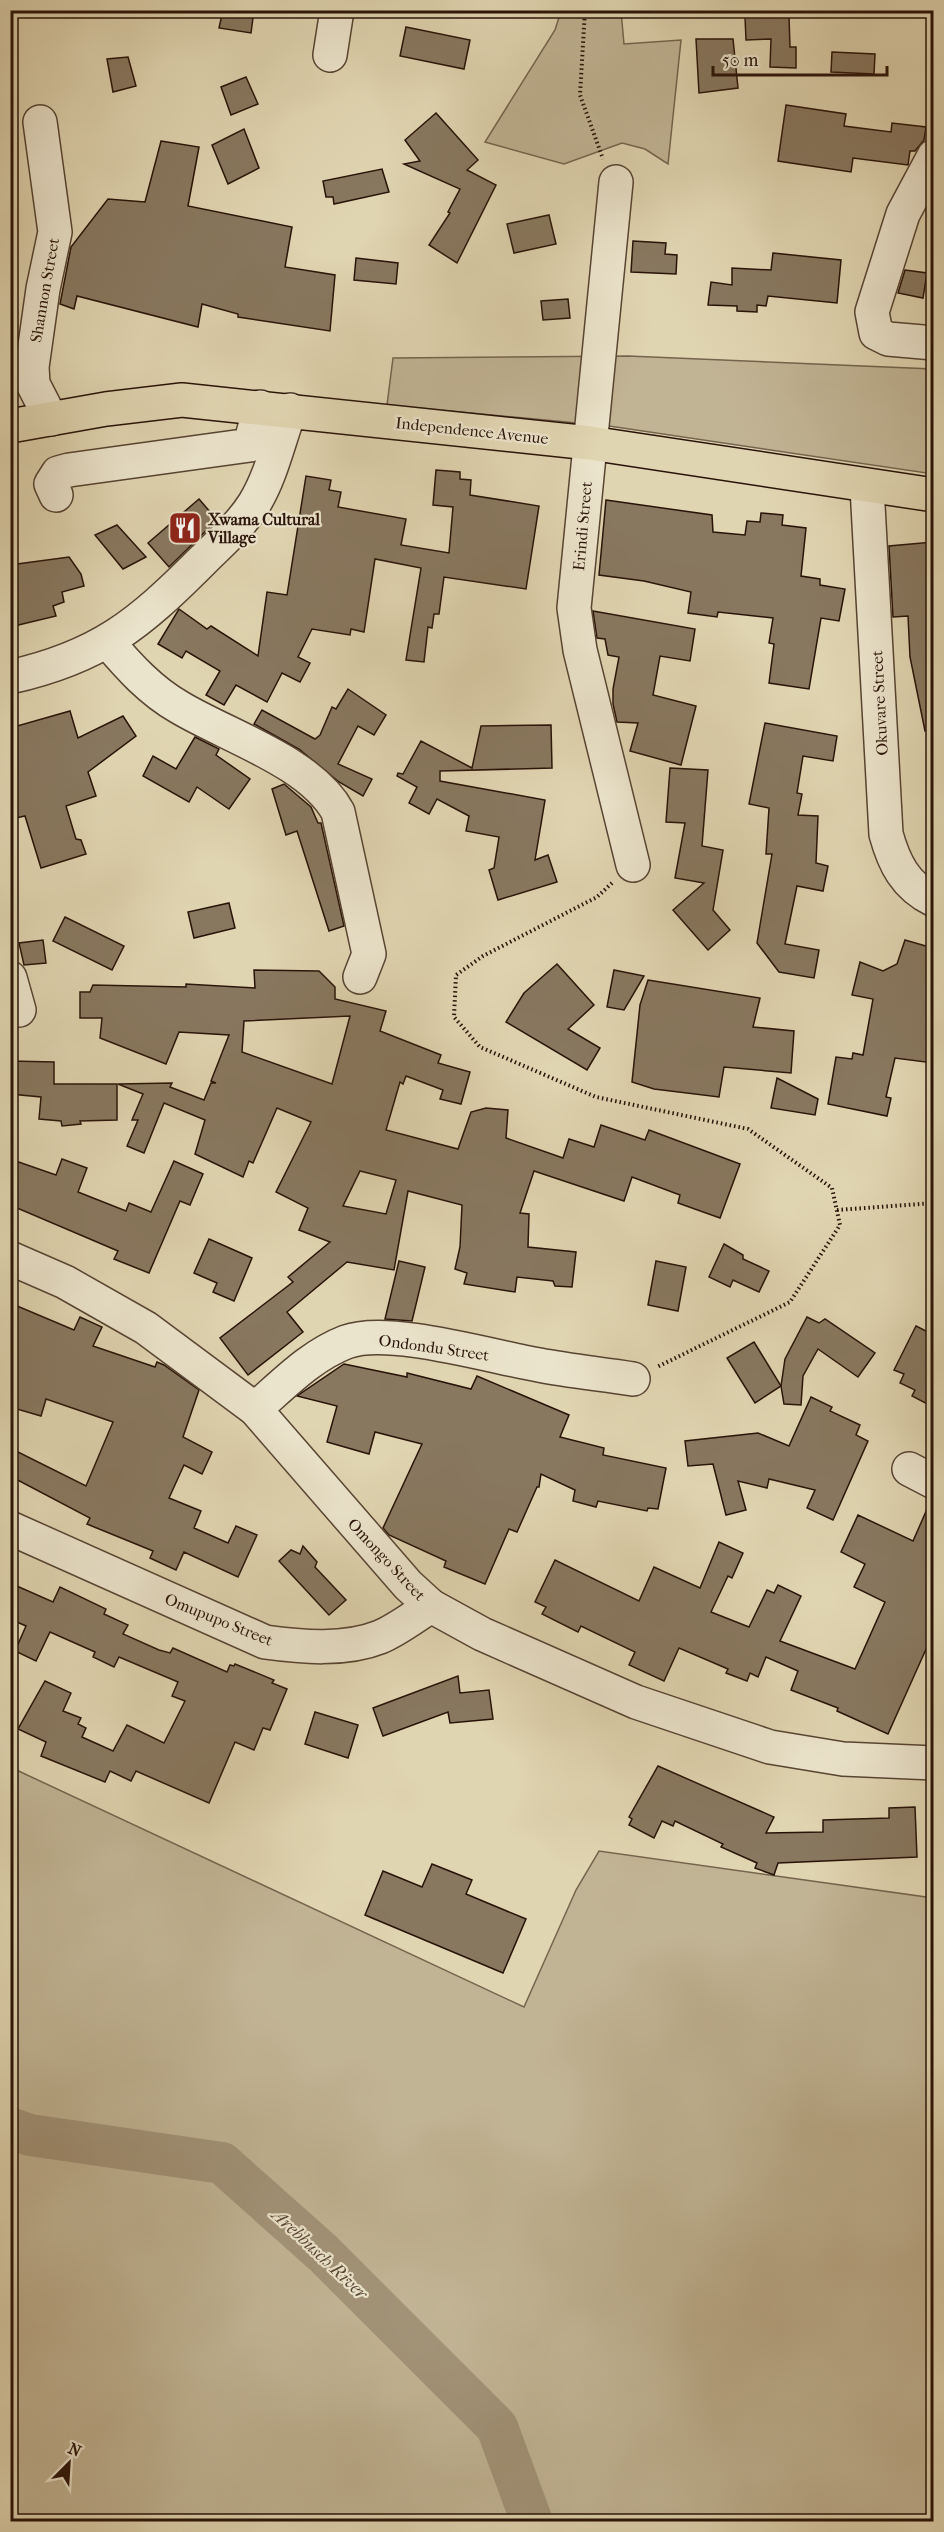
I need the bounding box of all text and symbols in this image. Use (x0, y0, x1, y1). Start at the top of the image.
scale bar (713, 39, 887, 77)
text: 50 m (722, 50, 759, 71)
street label: Shannon Street (26, 236, 63, 344)
street label: Independence Avenue (394, 413, 549, 448)
street label: Erindi Street (569, 480, 596, 572)
restaurant icon: Xwama Cultural Village (167, 510, 203, 546)
place label: Xwama Cultural Village (207, 510, 320, 548)
street label: Okuvare Street (867, 650, 892, 756)
street label: Ondondu Street (378, 1330, 491, 1365)
street label: Omongo Street (344, 1514, 430, 1605)
street label: Omupupo Street (162, 1589, 276, 1650)
water label: Arebbusch River (266, 2204, 373, 2305)
north arrow (39, 2433, 99, 2493)
text: N (65, 2439, 85, 2461)

